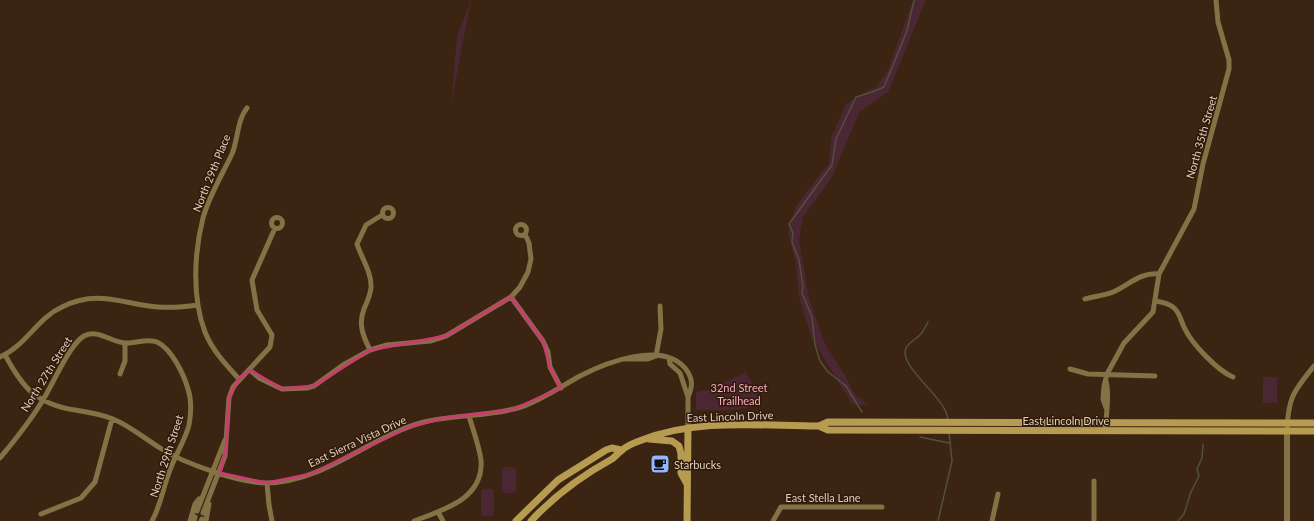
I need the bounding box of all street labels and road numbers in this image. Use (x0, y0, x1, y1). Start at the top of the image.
street label: North 35th Street (1183, 94, 1219, 180)
street label: North 29th Place (189, 132, 233, 214)
street label: North 27th Street (18, 334, 74, 414)
street label: East Lincoln Drive (686, 408, 774, 424)
street label: East Sierra Vista Drive (306, 412, 408, 469)
street label: North 29th Street (147, 413, 185, 499)
street label: East Lincoln Drive (1023, 414, 1110, 427)
street label: East Stella Lane (785, 491, 861, 504)

